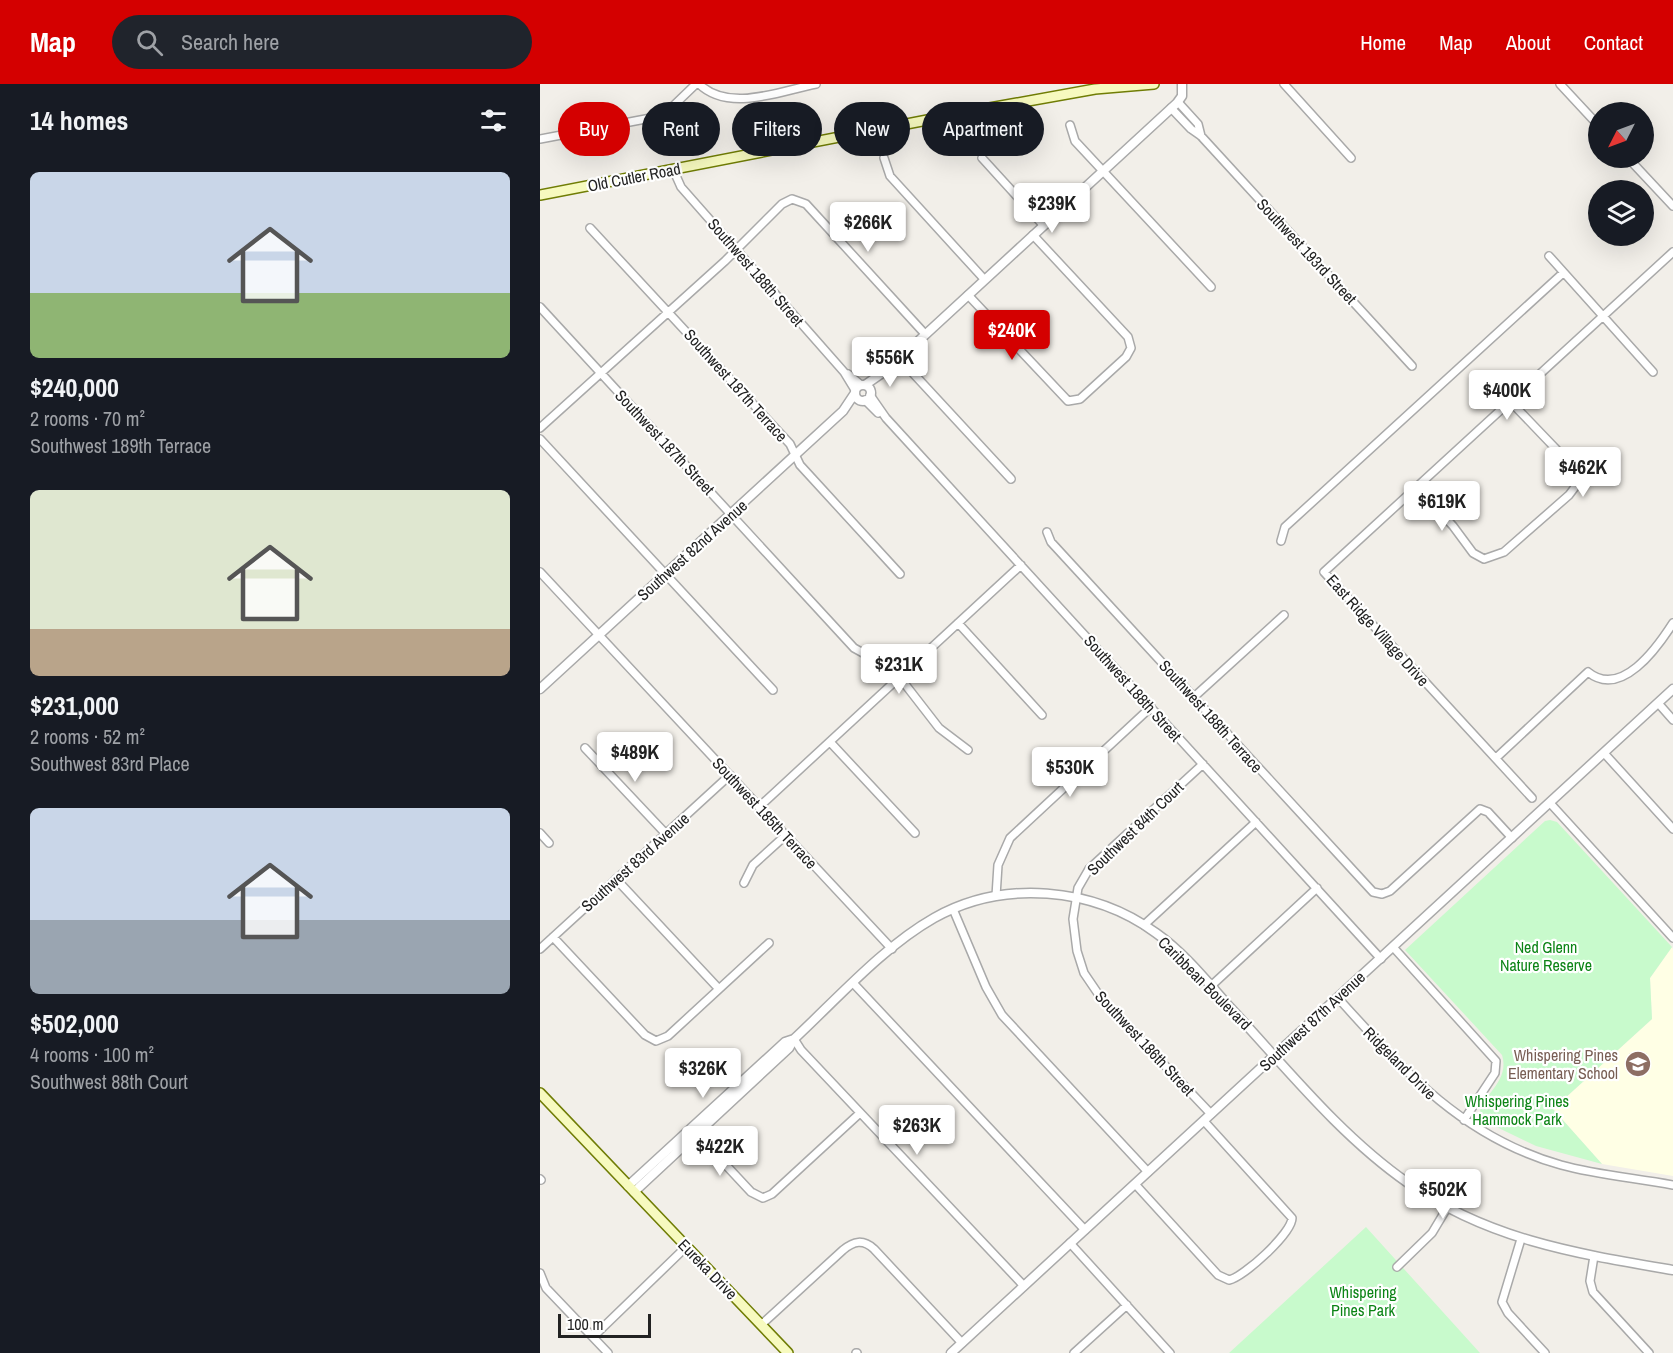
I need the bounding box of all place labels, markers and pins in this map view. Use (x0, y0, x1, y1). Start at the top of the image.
pin: $239K (1010, 183, 1094, 234)
pin: $266K (826, 202, 910, 253)
pin: $240K (970, 310, 1054, 361)
pin: $556K (848, 337, 932, 388)
pin: $400K (1465, 370, 1549, 421)
pin: $462K (1541, 447, 1625, 498)
pin: $619K (1400, 481, 1484, 532)
pin: $231K (857, 644, 941, 695)
pin: $489K (593, 732, 677, 783)
pin: $530K (1028, 747, 1112, 798)
place label: Whispering Pines Elementary School (1508, 1044, 1618, 1084)
pin: $326K (661, 1048, 745, 1099)
school or university icon: Whispering Pines Elementary School (1623, 1049, 1653, 1079)
pin: $263K (875, 1105, 959, 1156)
pin: $422K (678, 1126, 762, 1177)
pin: $502K (1401, 1169, 1485, 1220)

